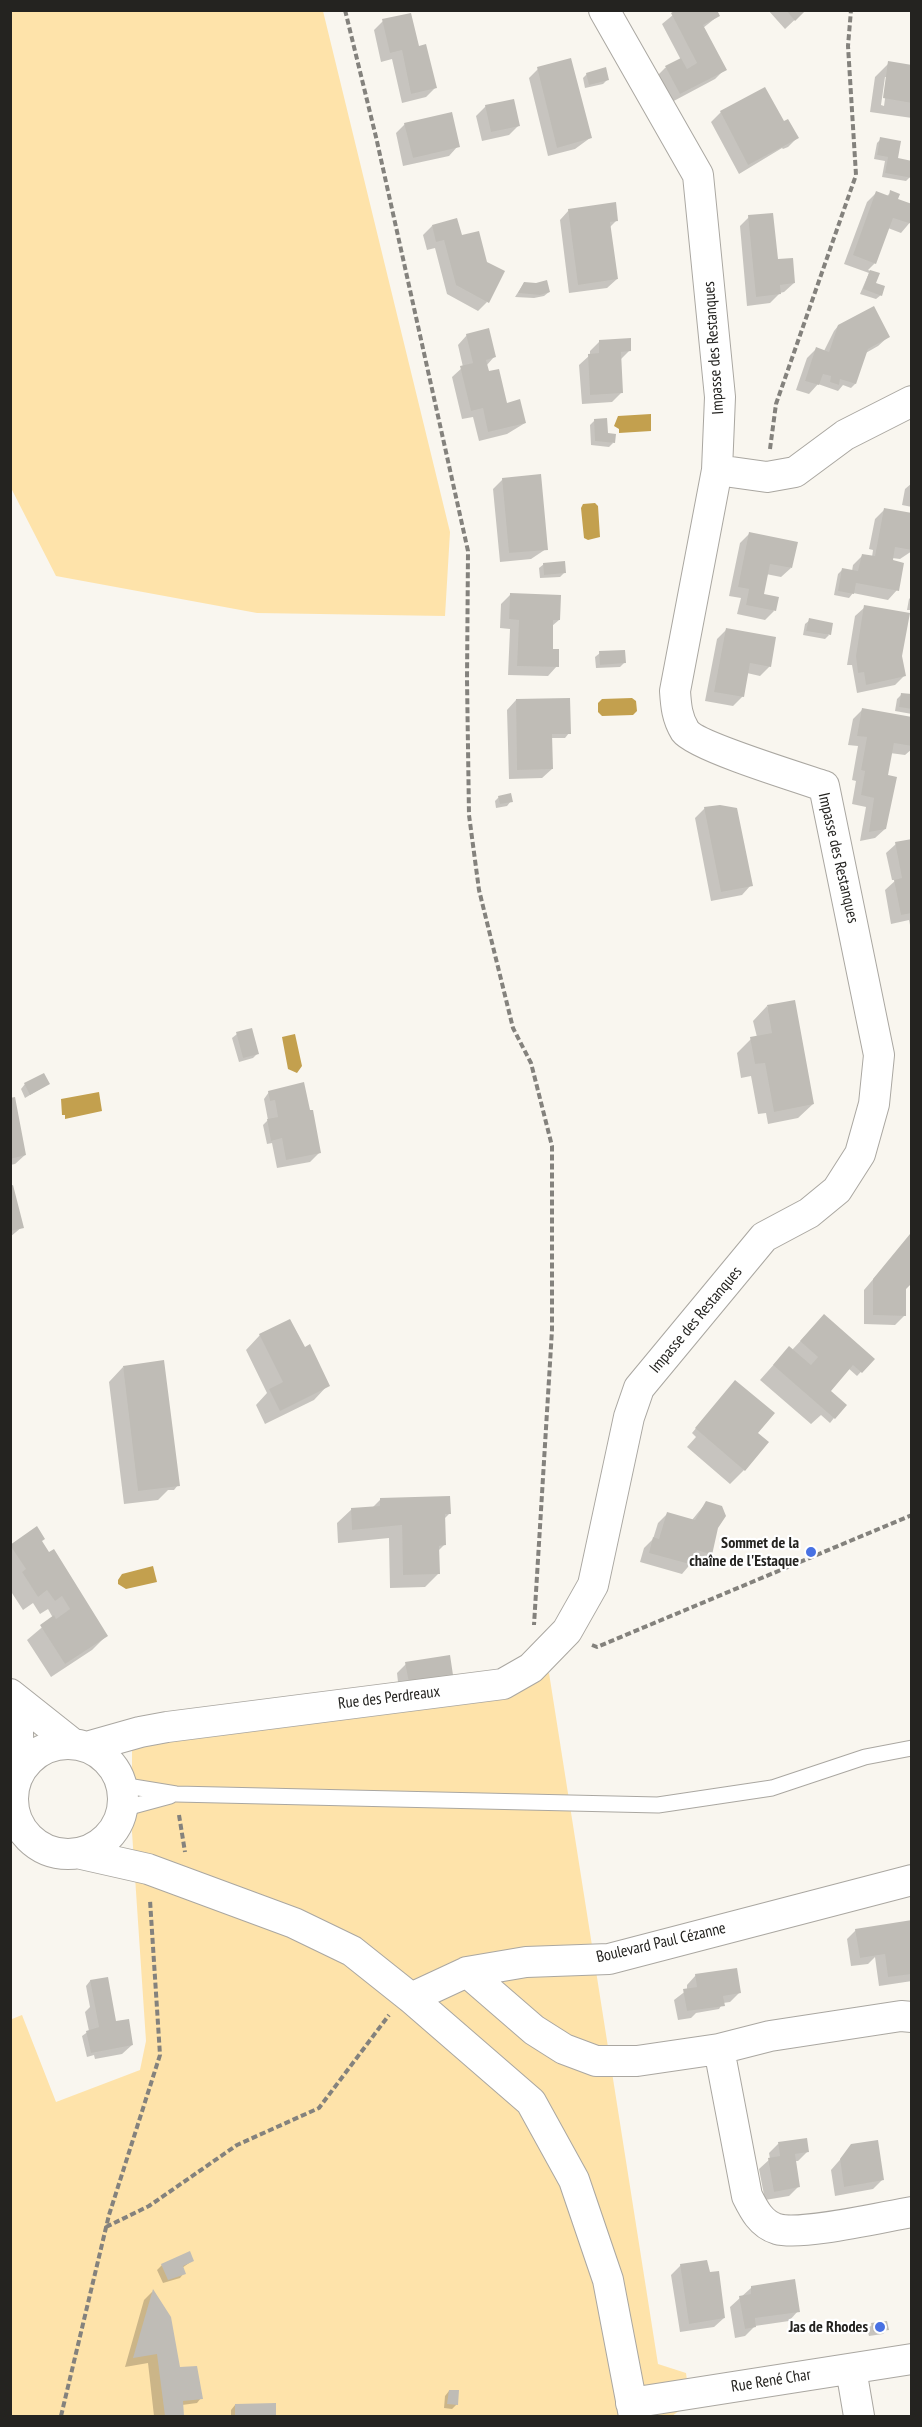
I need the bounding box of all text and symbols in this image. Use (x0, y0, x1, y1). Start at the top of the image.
street label: Impasse des Restanques (700, 281, 728, 415)
street label: Impasse des Restanques (814, 791, 862, 925)
street label: Impasse des Restanques (646, 1263, 746, 1377)
place label: Sommet de la chaîne de l'Estaque (689, 1533, 799, 1571)
marker: Sommet de la chaîne de l'Estaque (804, 1545, 818, 1559)
street label: Rue des Perdreaux (337, 1682, 441, 1714)
street label: Boulevard Paul Cézanne (594, 1919, 728, 1967)
place label: Jas de Rhodes (789, 2317, 868, 2337)
marker: Jas de Rhodes (873, 2320, 887, 2334)
street label: Rue René Char (730, 2365, 812, 2397)

